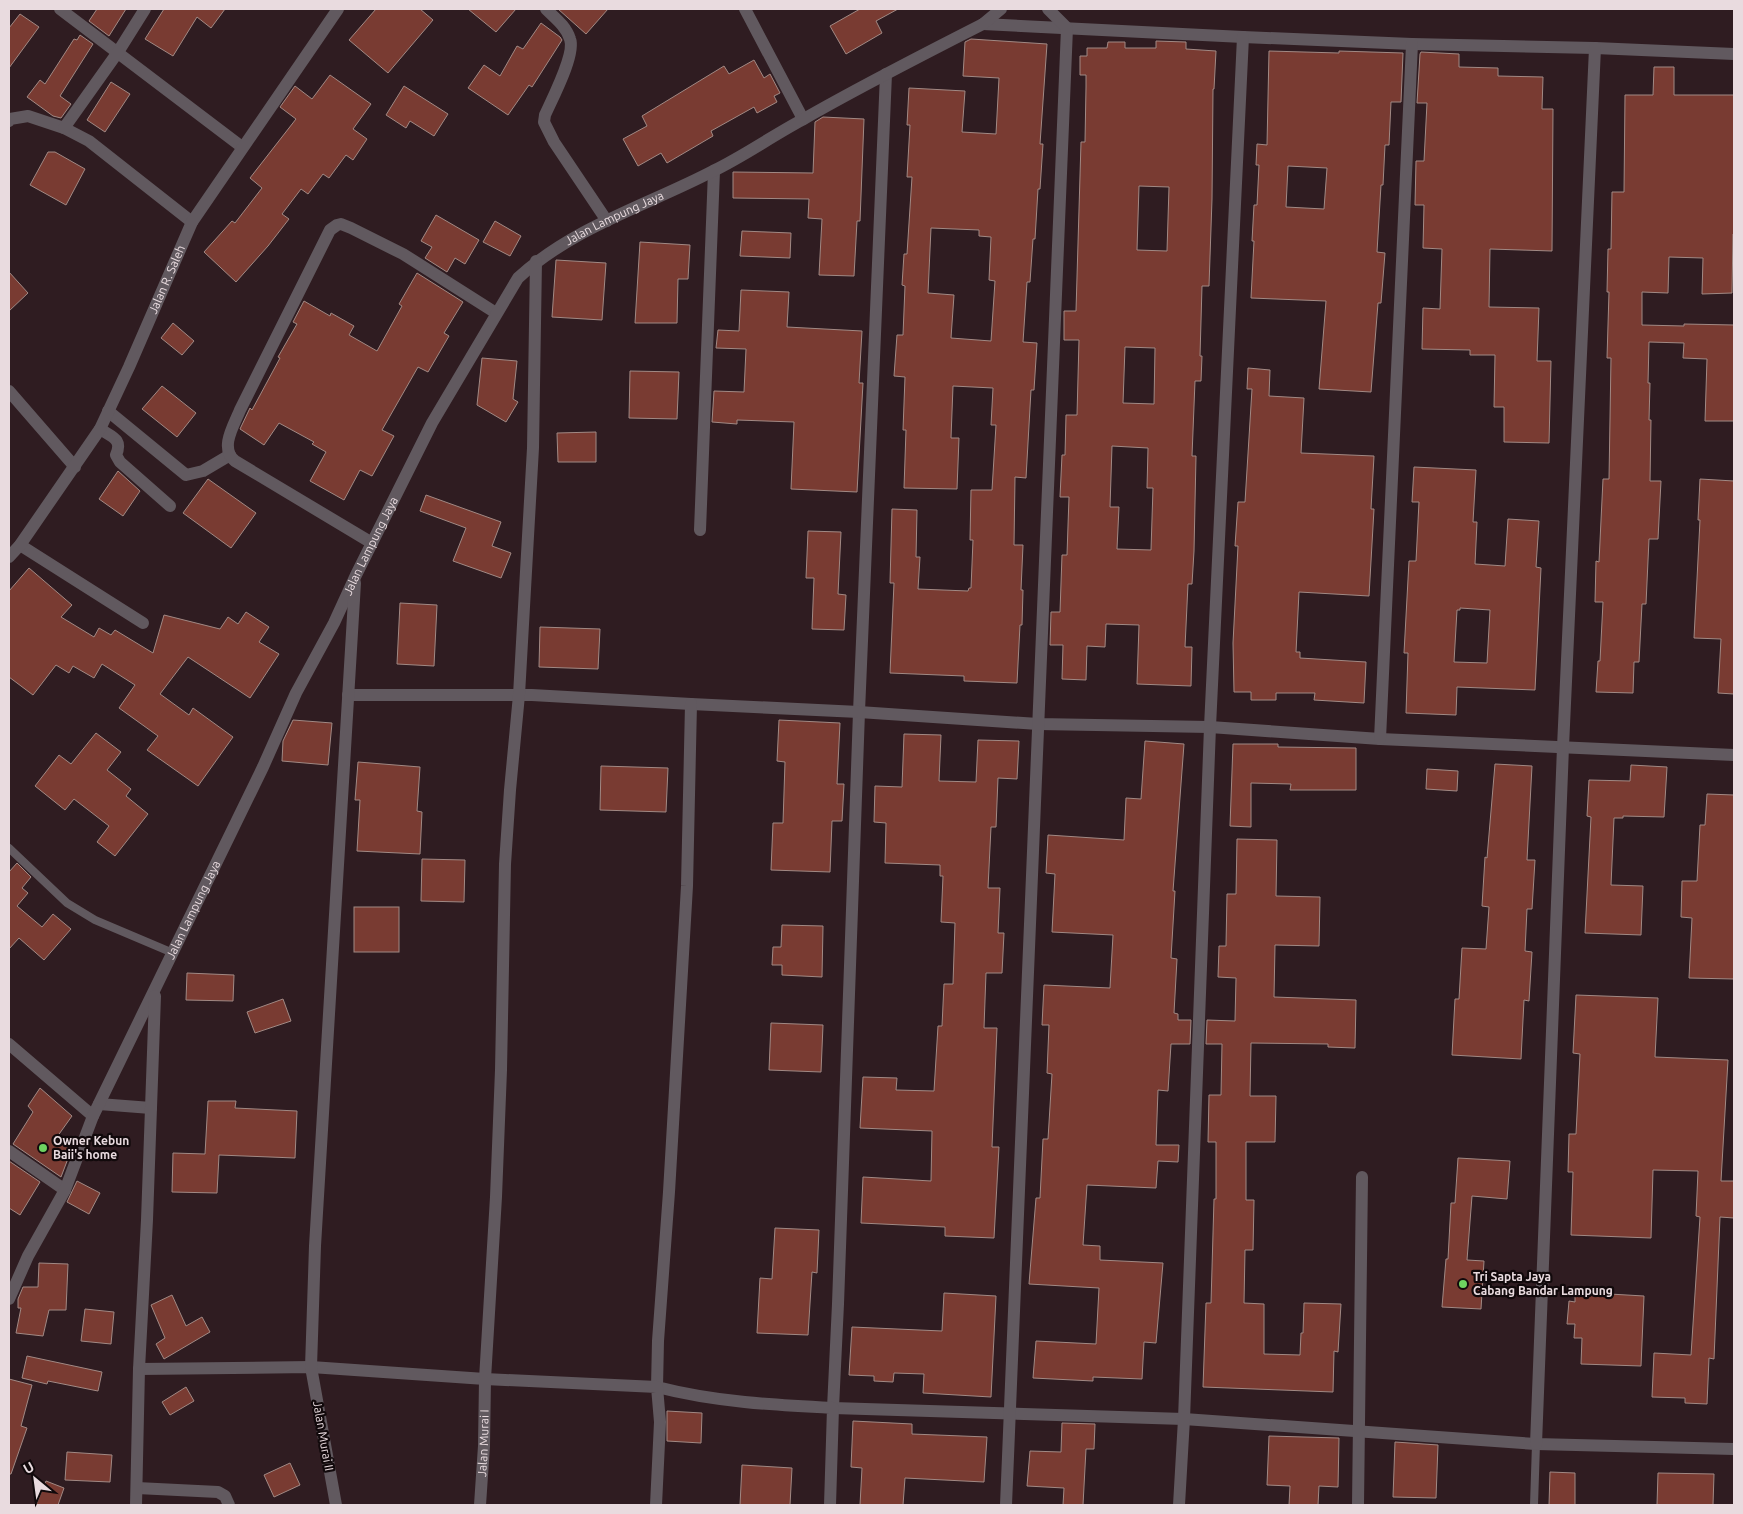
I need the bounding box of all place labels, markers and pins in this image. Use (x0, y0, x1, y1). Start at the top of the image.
place label: Owner Kebun Baii's home (53, 1134, 129, 1161)
marker: Owner Kebun Baii's home (37, 1142, 49, 1154)
place label: Tri Sapta Jaya Cabang Bandar Lampung (1473, 1270, 1613, 1297)
marker: Tri Sapta Jaya Cabang Bandar Lampung (1457, 1278, 1469, 1290)

